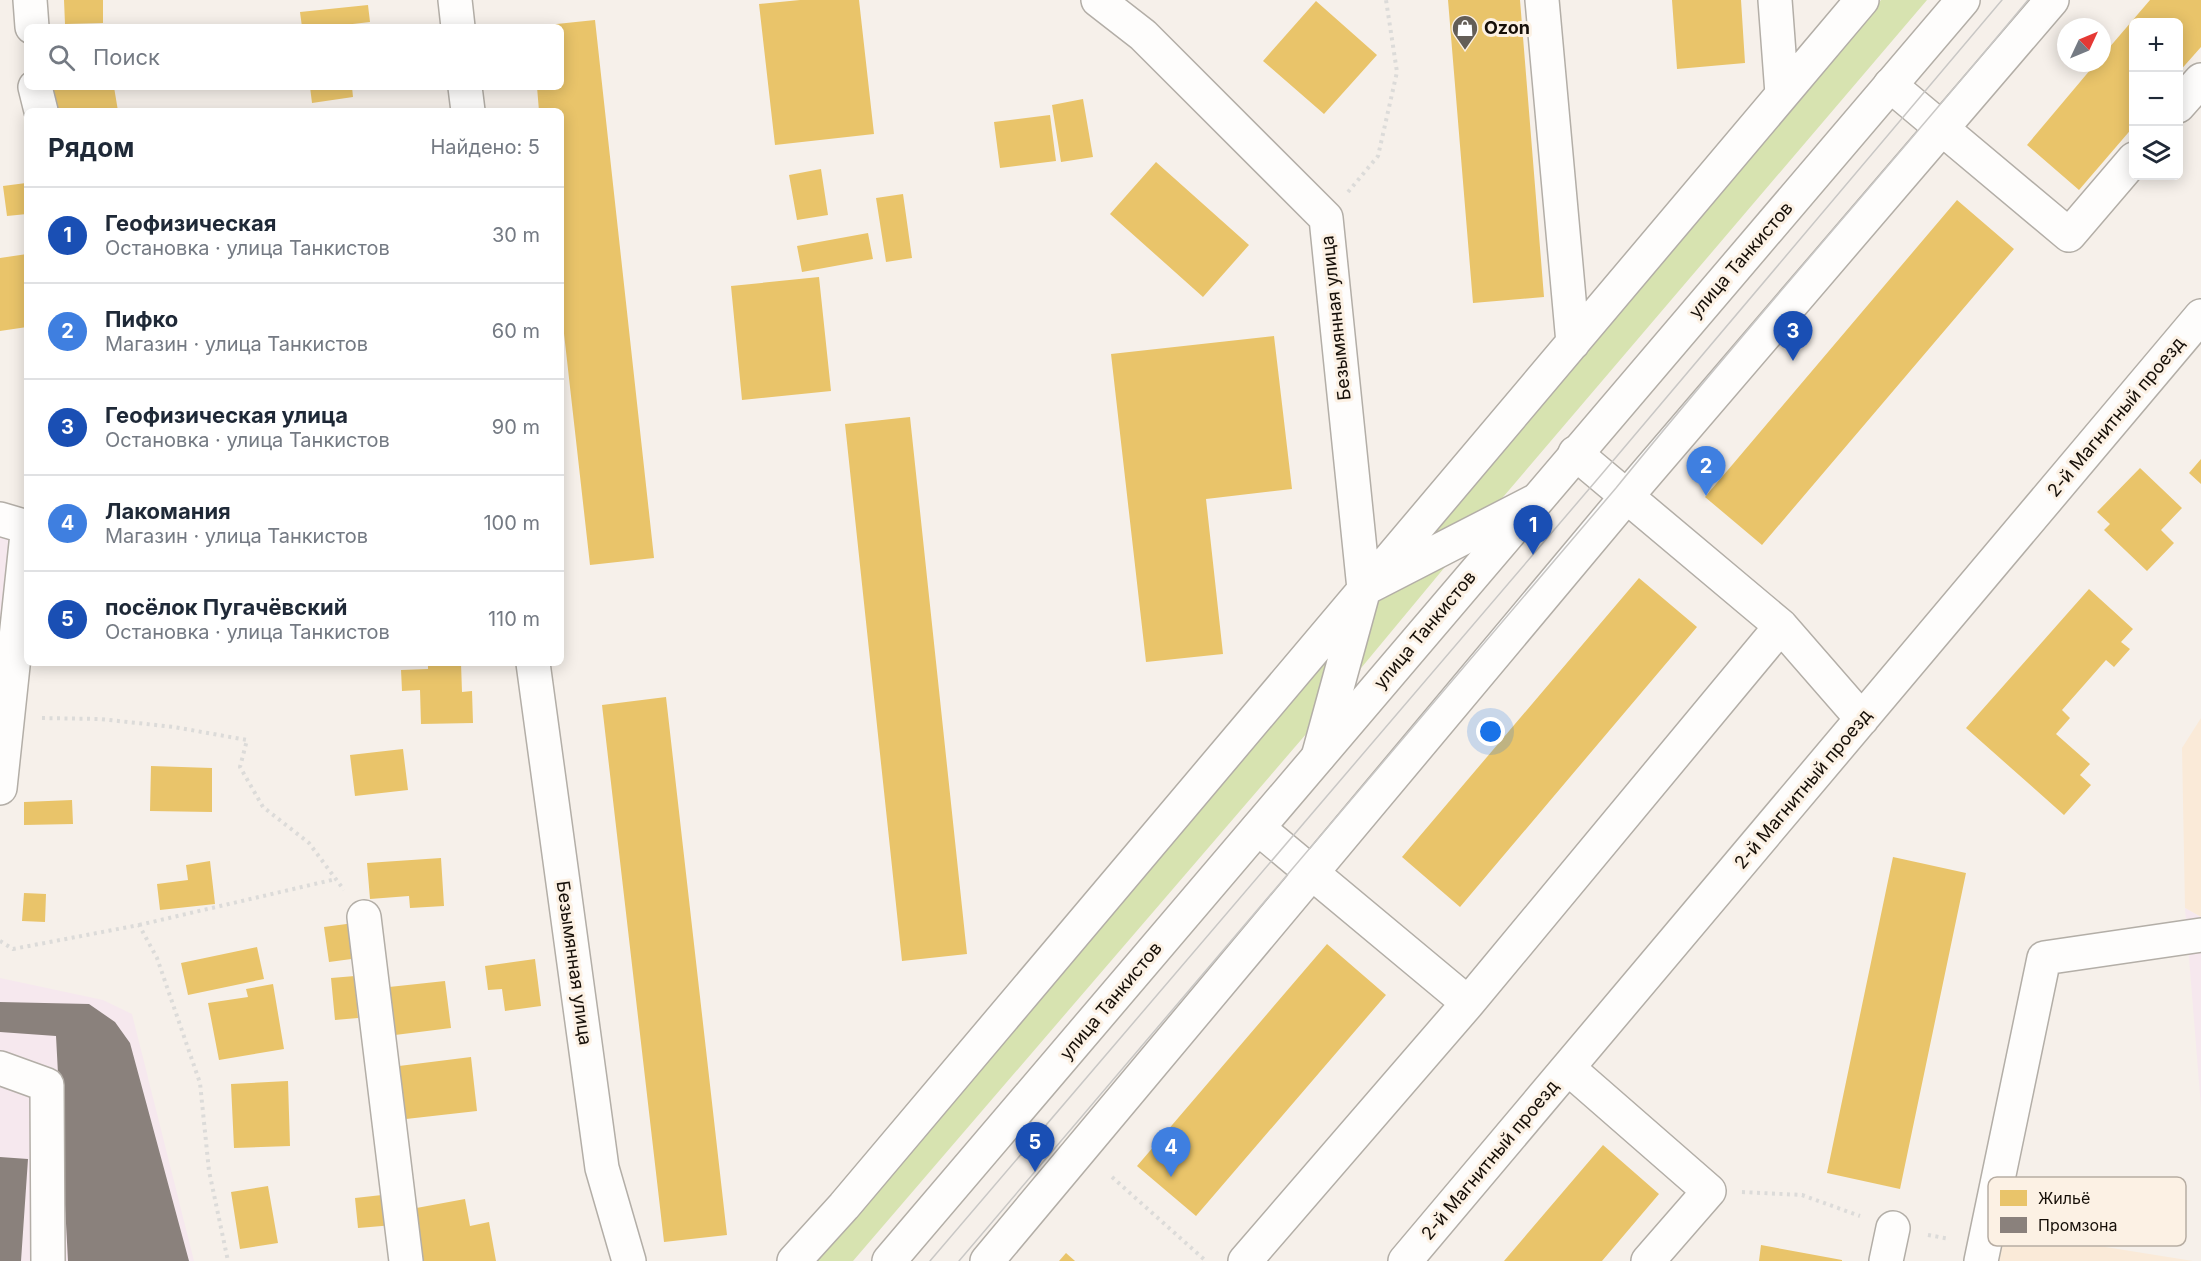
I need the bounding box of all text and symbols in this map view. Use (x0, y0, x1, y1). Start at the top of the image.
shop icon: Ozon (1450, 13, 1480, 51)
place label: Ozon (1484, 17, 1530, 38)
north arrow (2057, 18, 2111, 72)
map controls (2129, 18, 2183, 180)
button: + (2129, 18, 2183, 72)
search box (24, 24, 564, 90)
icon: search (45, 41, 78, 74)
text: Поиск (93, 44, 160, 70)
button: − (2129, 72, 2183, 126)
button: layers (2129, 126, 2183, 180)
text: Рядом (48, 132, 134, 163)
text: Найдено: 5 (430, 135, 540, 159)
street label: улица Танкистов (1684, 197, 1797, 322)
text: Геофизическая (105, 210, 276, 236)
text: 1 (63, 223, 72, 247)
text: 30 m (492, 223, 540, 247)
street label: Безымянная улица (1316, 235, 1355, 402)
text: Остановка · улица Танкистов (105, 236, 390, 260)
text: Пифко (105, 306, 178, 332)
pin: 3 (1774, 312, 1812, 361)
text: 2 (61, 319, 74, 343)
text: 60 m (492, 319, 540, 343)
text: Магазин · улица Танкистов (105, 332, 368, 356)
street label: 2-й Магнитный проезд (2043, 333, 2189, 501)
text: Геофизическая улица (105, 402, 348, 428)
text: 3 (61, 415, 74, 439)
text: 90 m (492, 415, 540, 439)
text: Остановка · улица Танкистов (105, 428, 390, 452)
pin: 2 (1686, 446, 1726, 496)
text: Лакомания (105, 498, 231, 524)
pin: 1 (1514, 506, 1552, 555)
text: 4 (61, 511, 74, 535)
text: 100 m (483, 511, 540, 535)
text: Магазин · улица Танкистов (105, 524, 368, 548)
street label: улица Танкистов (1369, 567, 1480, 693)
text: посёлок Пугачёвский (105, 594, 347, 620)
text: 5 (61, 607, 74, 631)
text: 110 m (488, 607, 540, 631)
text: Остановка · улица Танкистов (105, 620, 390, 644)
street label: 2-й Магнитный проезд (1730, 705, 1876, 873)
your location (1476, 717, 1505, 746)
street label: Безымянная улица (553, 879, 596, 1046)
street label: улица Танкистов (1055, 938, 1166, 1064)
street label: 2-й Магнитный проезд (1417, 1076, 1563, 1244)
pin: 5 (1016, 1122, 1054, 1172)
pin: 4 (1152, 1128, 1190, 1177)
legend (1988, 1177, 2186, 1246)
text: Жильё (2038, 1188, 2090, 1208)
text: Промзона (2038, 1215, 2118, 1235)

